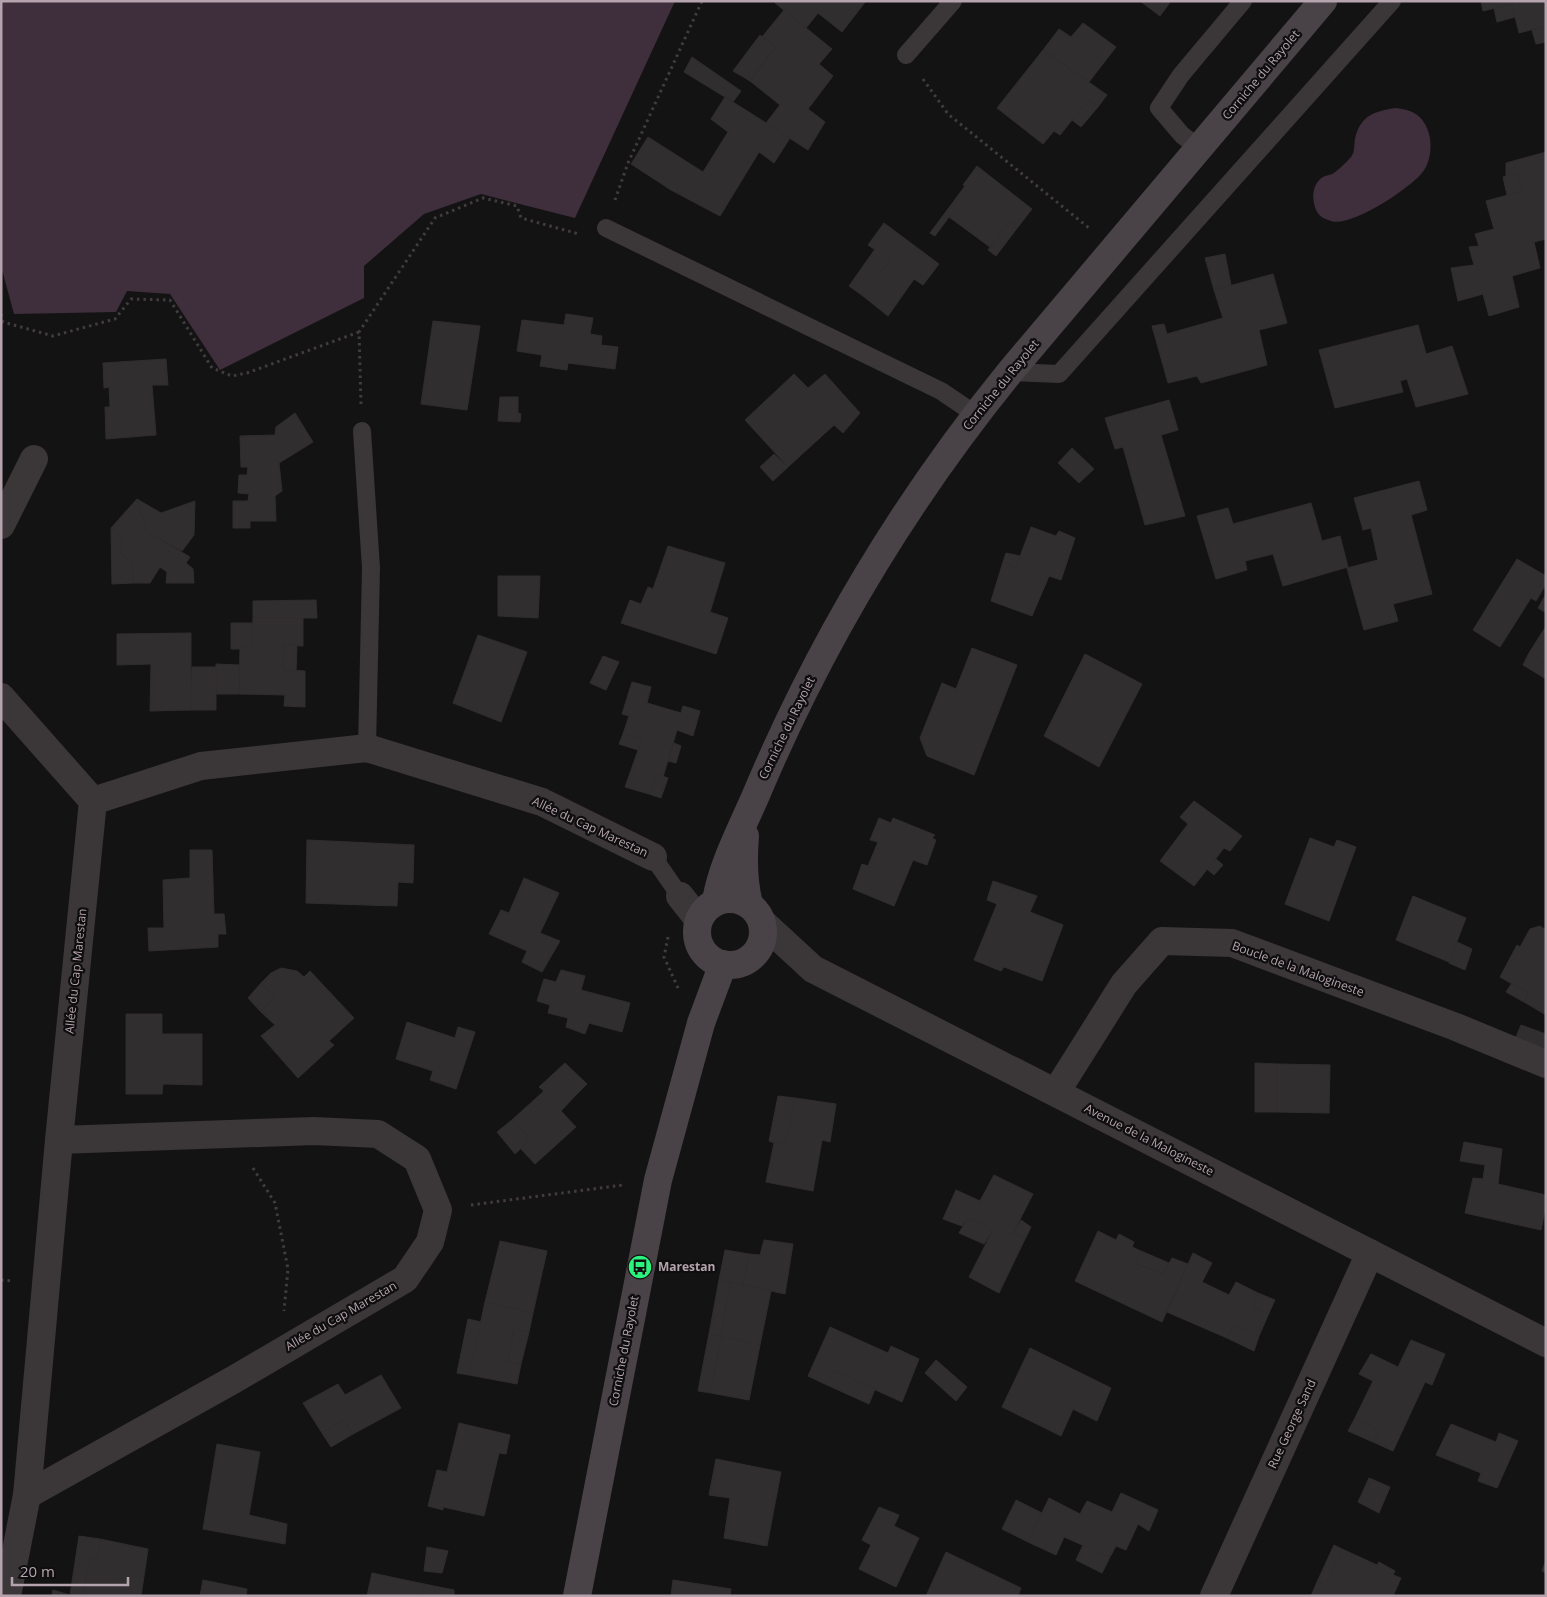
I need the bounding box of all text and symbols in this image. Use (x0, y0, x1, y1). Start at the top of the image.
street label: Corniche du Rayolet (1218, 26, 1303, 123)
street label: Corniche du Rayolet (959, 336, 1043, 434)
street label: Corniche du Rayolet (754, 674, 819, 782)
street label: Allée du Cap Marestan (530, 792, 651, 861)
street label: Allée du Cap Marestan (60, 907, 91, 1034)
street label: Boucle de la Malogineste (1230, 937, 1367, 1000)
street label: Avenue de la Malogineste (1082, 1100, 1217, 1180)
bus stop icon: Marestan (627, 1254, 653, 1280)
place label: Marestan (658, 1258, 715, 1275)
street label: Allée du Cap Marestan (282, 1277, 400, 1354)
street label: Corniche du Rayolet (604, 1294, 643, 1408)
street label: Rue George Sand (1263, 1376, 1320, 1471)
scale bar (12, 1554, 129, 1586)
text: 20 m (20, 1561, 55, 1581)

